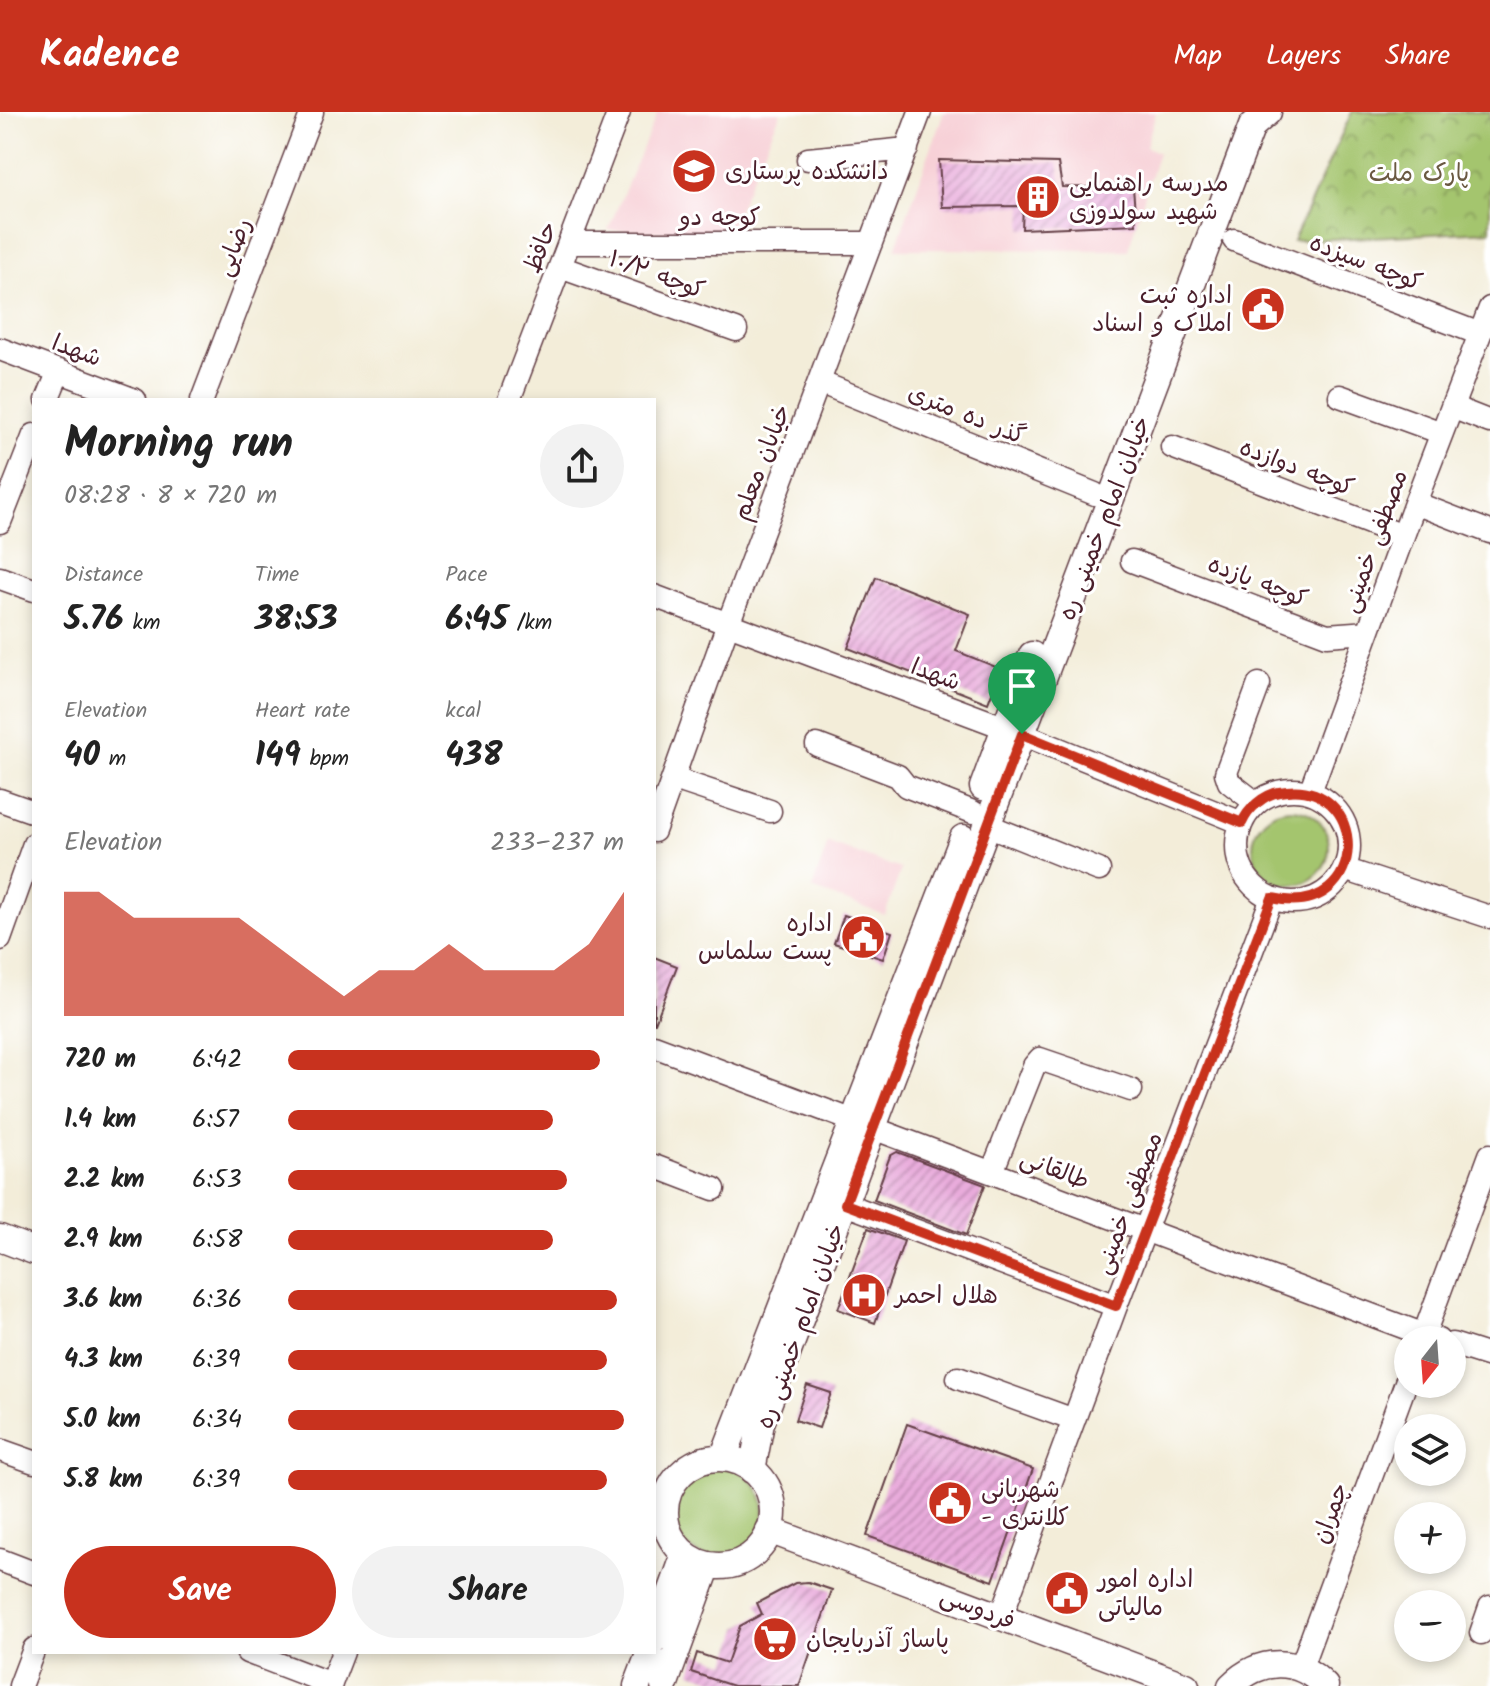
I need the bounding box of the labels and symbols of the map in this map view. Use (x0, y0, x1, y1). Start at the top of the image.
school or university icon: دانشکده پرستاری (670, 147, 718, 195)
place label: دانشکده پرستاری (725, 153, 889, 192)
park label: پارک ملت (1369, 155, 1469, 194)
place label: مدرسه راهنمایی شهید سولدوزی (1069, 165, 1229, 232)
building icon: مدرسه راهنمایی شهید سولدوزی (1014, 173, 1062, 221)
street label: کوچه دو (677, 199, 761, 238)
street label: رضایی (205, 213, 263, 282)
street label: حافظ (514, 216, 569, 279)
street label: کوچه سیزده (1303, 224, 1428, 303)
street label: کوچه ۱۰/۲ (603, 240, 710, 311)
place label: اداره ثبت املاک و اسناد (1092, 277, 1232, 344)
public building icon: اداره ثبت املاک و اسناد (1239, 285, 1287, 333)
street label: شهدا (46, 324, 107, 379)
street label: گذر ده متری (902, 374, 1031, 457)
street label: خیابان معلم (722, 399, 802, 526)
street label: خیابان امام خمینی ره (1048, 411, 1162, 626)
street label: کوچه دوازده (1233, 429, 1360, 508)
street label: مصطفی خمینی (1331, 464, 1419, 619)
street label: کوچه یازده (1202, 545, 1313, 619)
street label: شهدا (905, 648, 966, 703)
pin (988, 652, 1056, 734)
place label: اداره پست سلماس (698, 905, 832, 972)
public building icon: اداره پست سلماس (839, 913, 887, 961)
street label: مصطفی خمینی (1084, 1127, 1174, 1281)
street label: طالقانی (1014, 1139, 1095, 1201)
street label: خیابان امام خمینی ره (746, 1218, 857, 1435)
hospital icon: هلال احمر (840, 1271, 888, 1319)
place label: هلال احمر (893, 1277, 998, 1316)
north arrow (1394, 1326, 1466, 1398)
place label: شهربانی - کلانتری (981, 1471, 1069, 1538)
street label: چمران (1302, 1477, 1360, 1550)
public building icon: شهربانی - کلانتری (926, 1479, 974, 1527)
place label: اداره امور مالیاتی (1096, 1561, 1193, 1628)
public building icon: اداره امور مالیاتی (1043, 1569, 1091, 1617)
street label: فردوسی (934, 1577, 1021, 1642)
supermarket icon: پاساژ آذربایجان (751, 1615, 799, 1663)
place label: پاساژ آذربایجان (806, 1621, 949, 1660)

